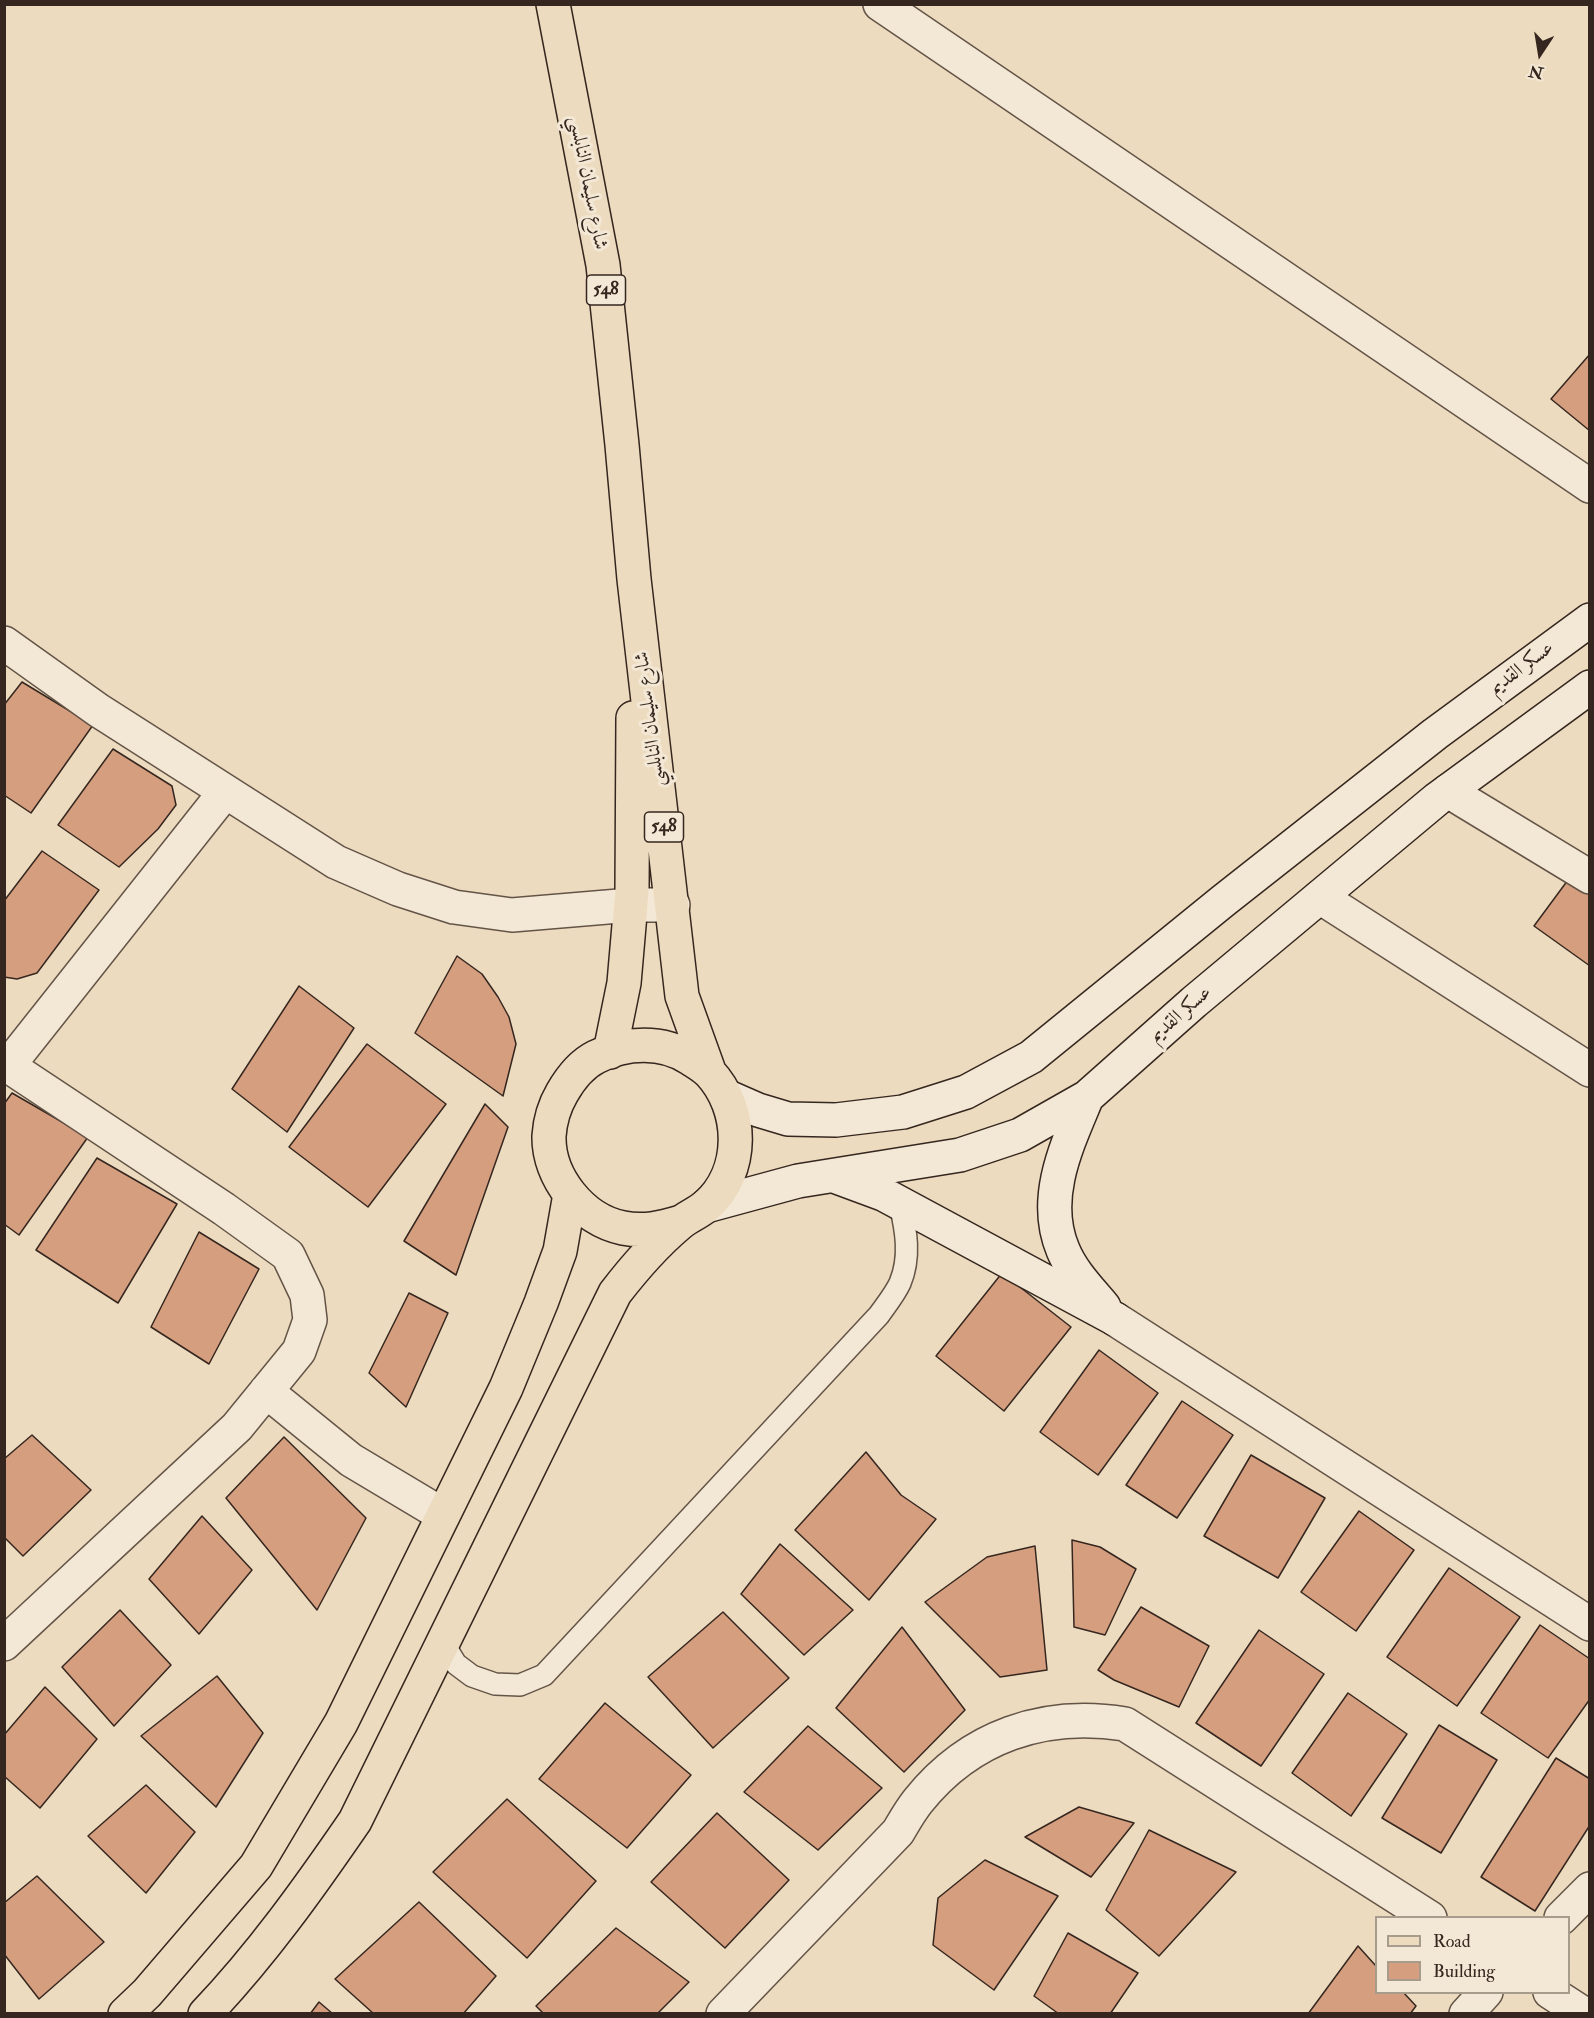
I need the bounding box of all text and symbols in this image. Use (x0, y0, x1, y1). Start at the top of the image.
north arrow (1510, 24, 1570, 84)
text: N (1527, 60, 1545, 83)
street label: شارع سليمان النابلسي (562, 114, 612, 252)
road number: 548 (586, 275, 626, 305)
street label: عسكر القديم (1485, 637, 1559, 701)
street label: شارع سليمان النابلسي (631, 650, 671, 788)
road number: 548 (644, 812, 684, 842)
street label: عسكر القديم (1145, 981, 1217, 1049)
legend (1375, 1916, 1570, 1994)
text: Road (1433, 1930, 1471, 1953)
text: Building (1433, 1960, 1495, 1983)

